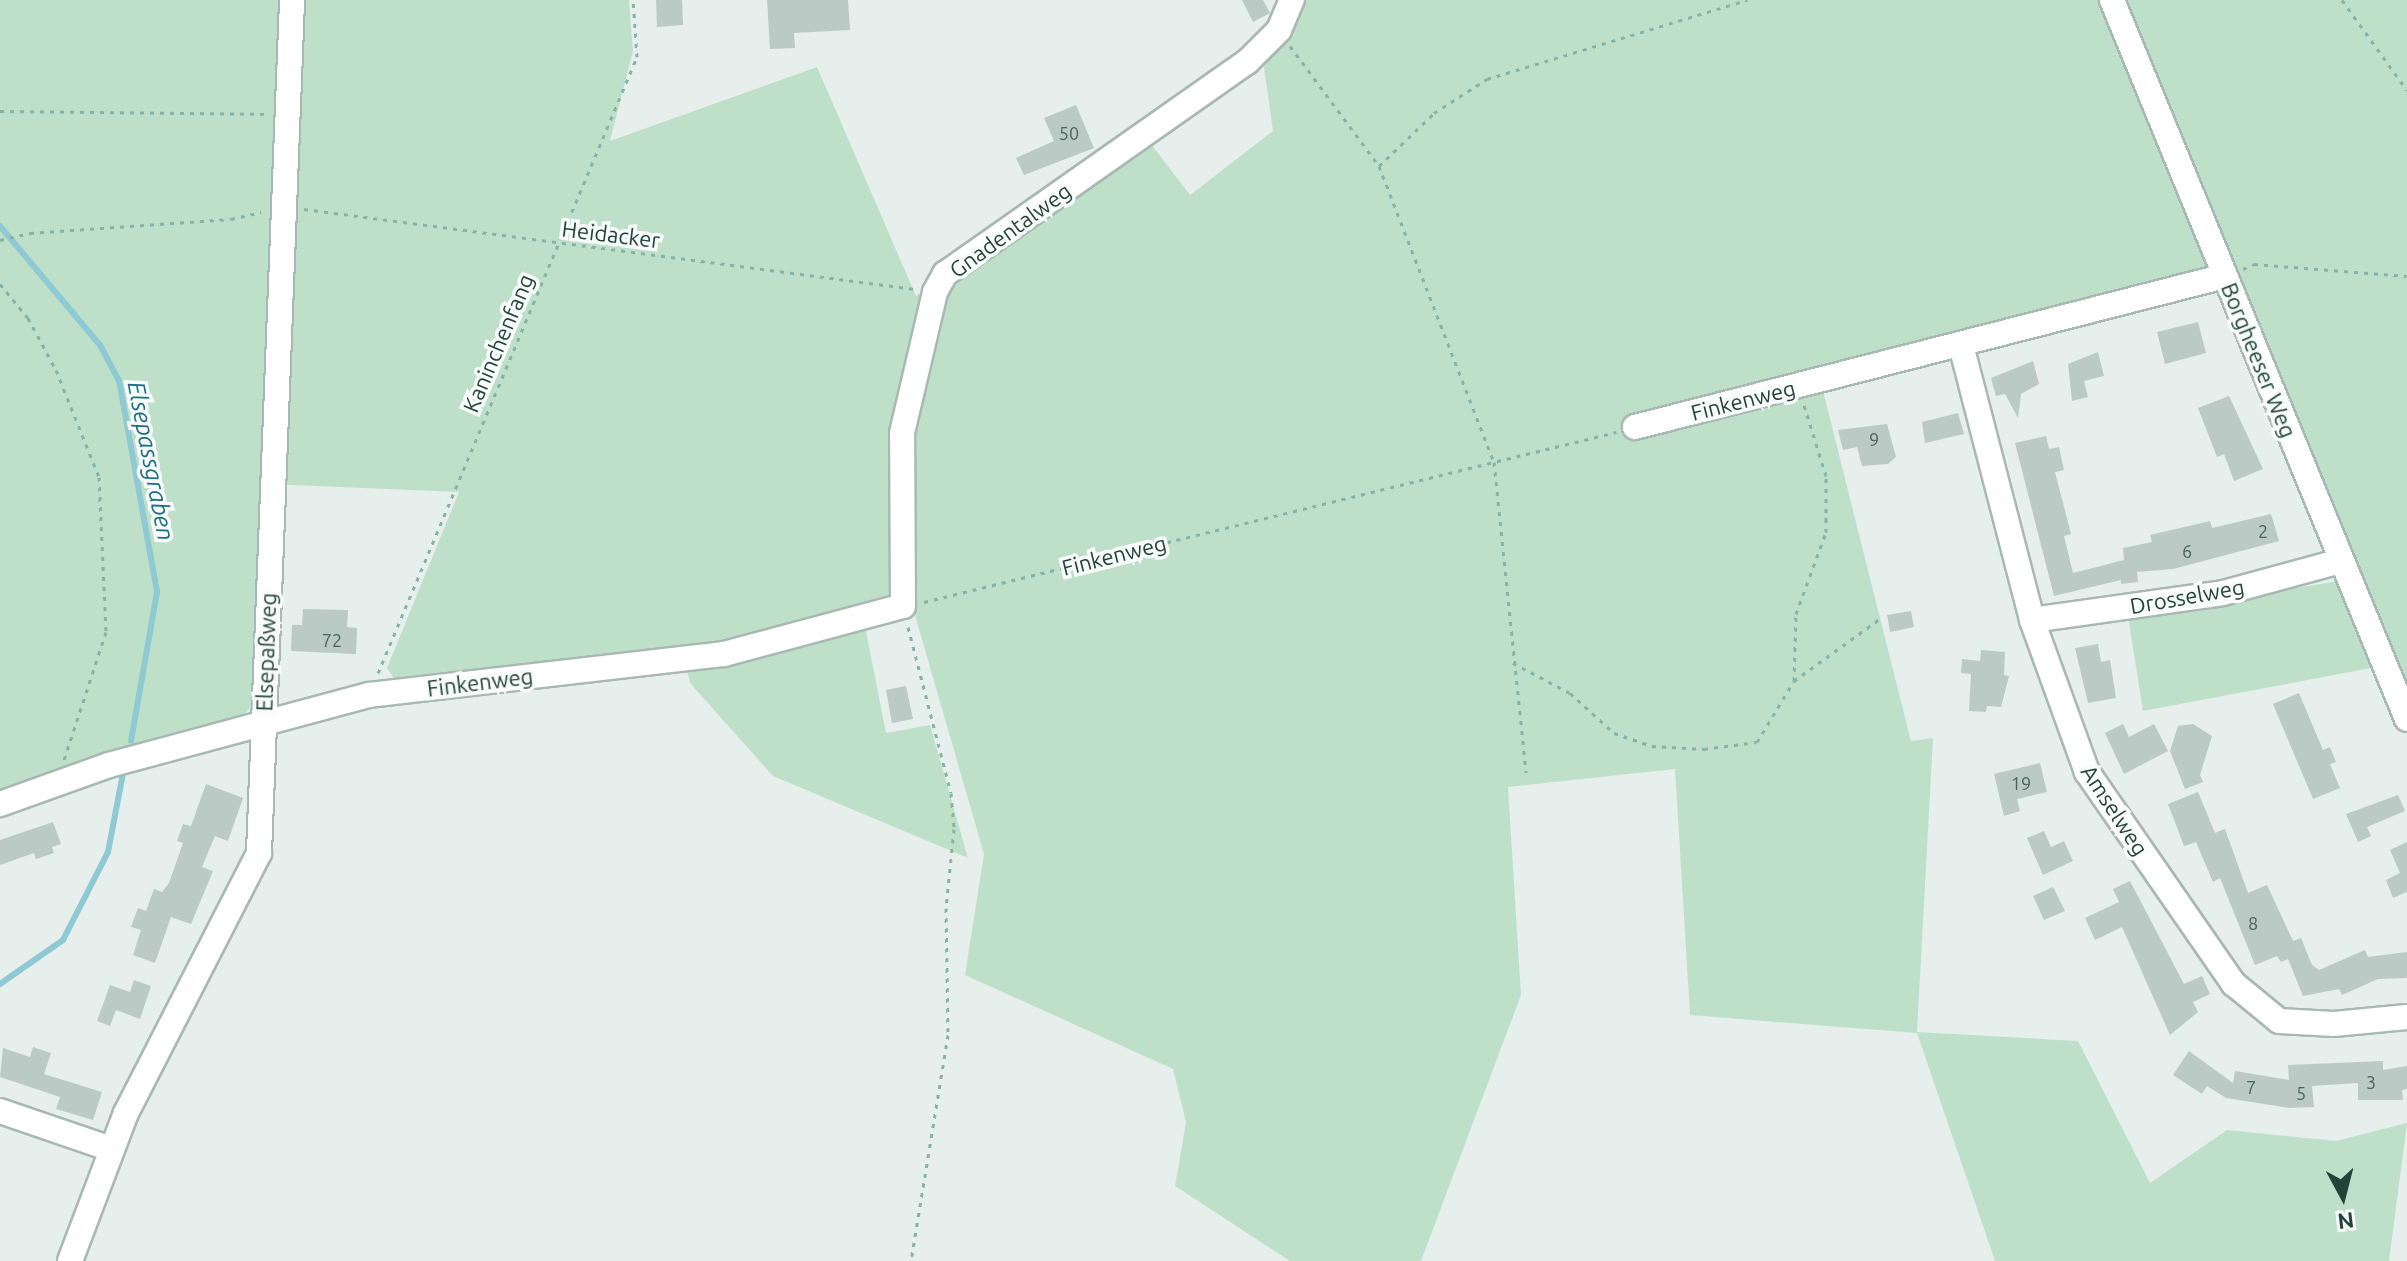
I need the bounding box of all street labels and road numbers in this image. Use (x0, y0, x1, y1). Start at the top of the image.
street label: Gnadentalweg (944, 177, 1076, 283)
street label: Heidacker (561, 215, 661, 253)
street label: Kaninchenfang (457, 270, 539, 416)
street label: Borgheeser Weg (2216, 279, 2302, 441)
street label: Finkenweg (1688, 374, 1798, 426)
street label: Finkenweg (1059, 529, 1169, 581)
street label: Drosselweg (2128, 573, 2246, 619)
street label: Elsepaßweg (251, 592, 281, 712)
street label: Finkenweg (425, 662, 535, 702)
street label: Amselweg (2076, 760, 2154, 860)

